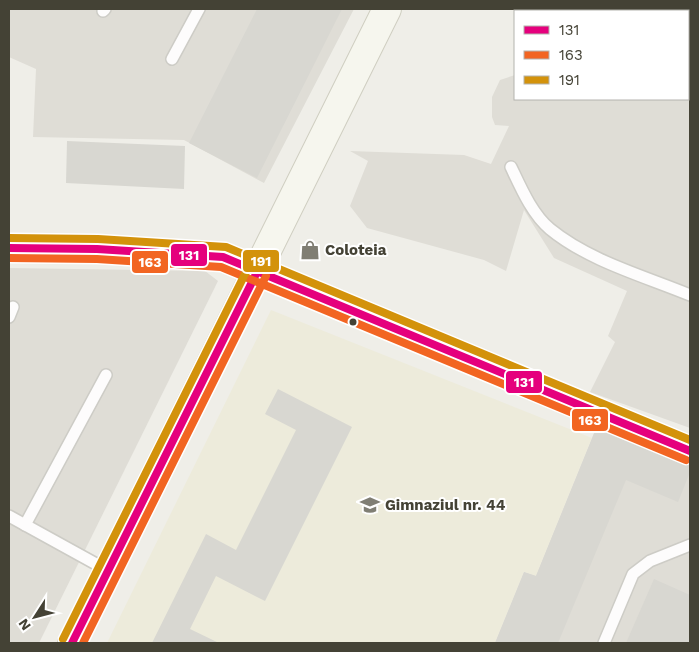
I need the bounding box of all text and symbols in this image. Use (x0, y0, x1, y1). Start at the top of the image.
legend (514, 10, 689, 100)
text: 131 (559, 21, 579, 39)
text: 163 (559, 46, 583, 64)
text: 191 (559, 71, 580, 89)
shop icon: Coloteia (299, 239, 321, 261)
place label: Coloteia (325, 241, 387, 259)
line badge: 131 (170, 243, 208, 267)
text: 131 (179, 247, 199, 263)
line badge: 191 (242, 249, 280, 273)
line badge: 163 (131, 250, 169, 274)
text: 191 (251, 253, 271, 269)
text: 163 (139, 254, 161, 270)
unlabelled marker (348, 317, 358, 327)
line badge: 131 (505, 370, 543, 394)
text: 131 (514, 374, 534, 390)
line badge: 163 (571, 408, 609, 432)
text: 163 (579, 412, 601, 428)
school or university icon: Gimnaziul nr. 44 (359, 494, 381, 516)
place label: Gimnaziul nr. 44 (385, 496, 506, 514)
north arrow (10, 592, 60, 642)
text: N (15, 616, 34, 634)

